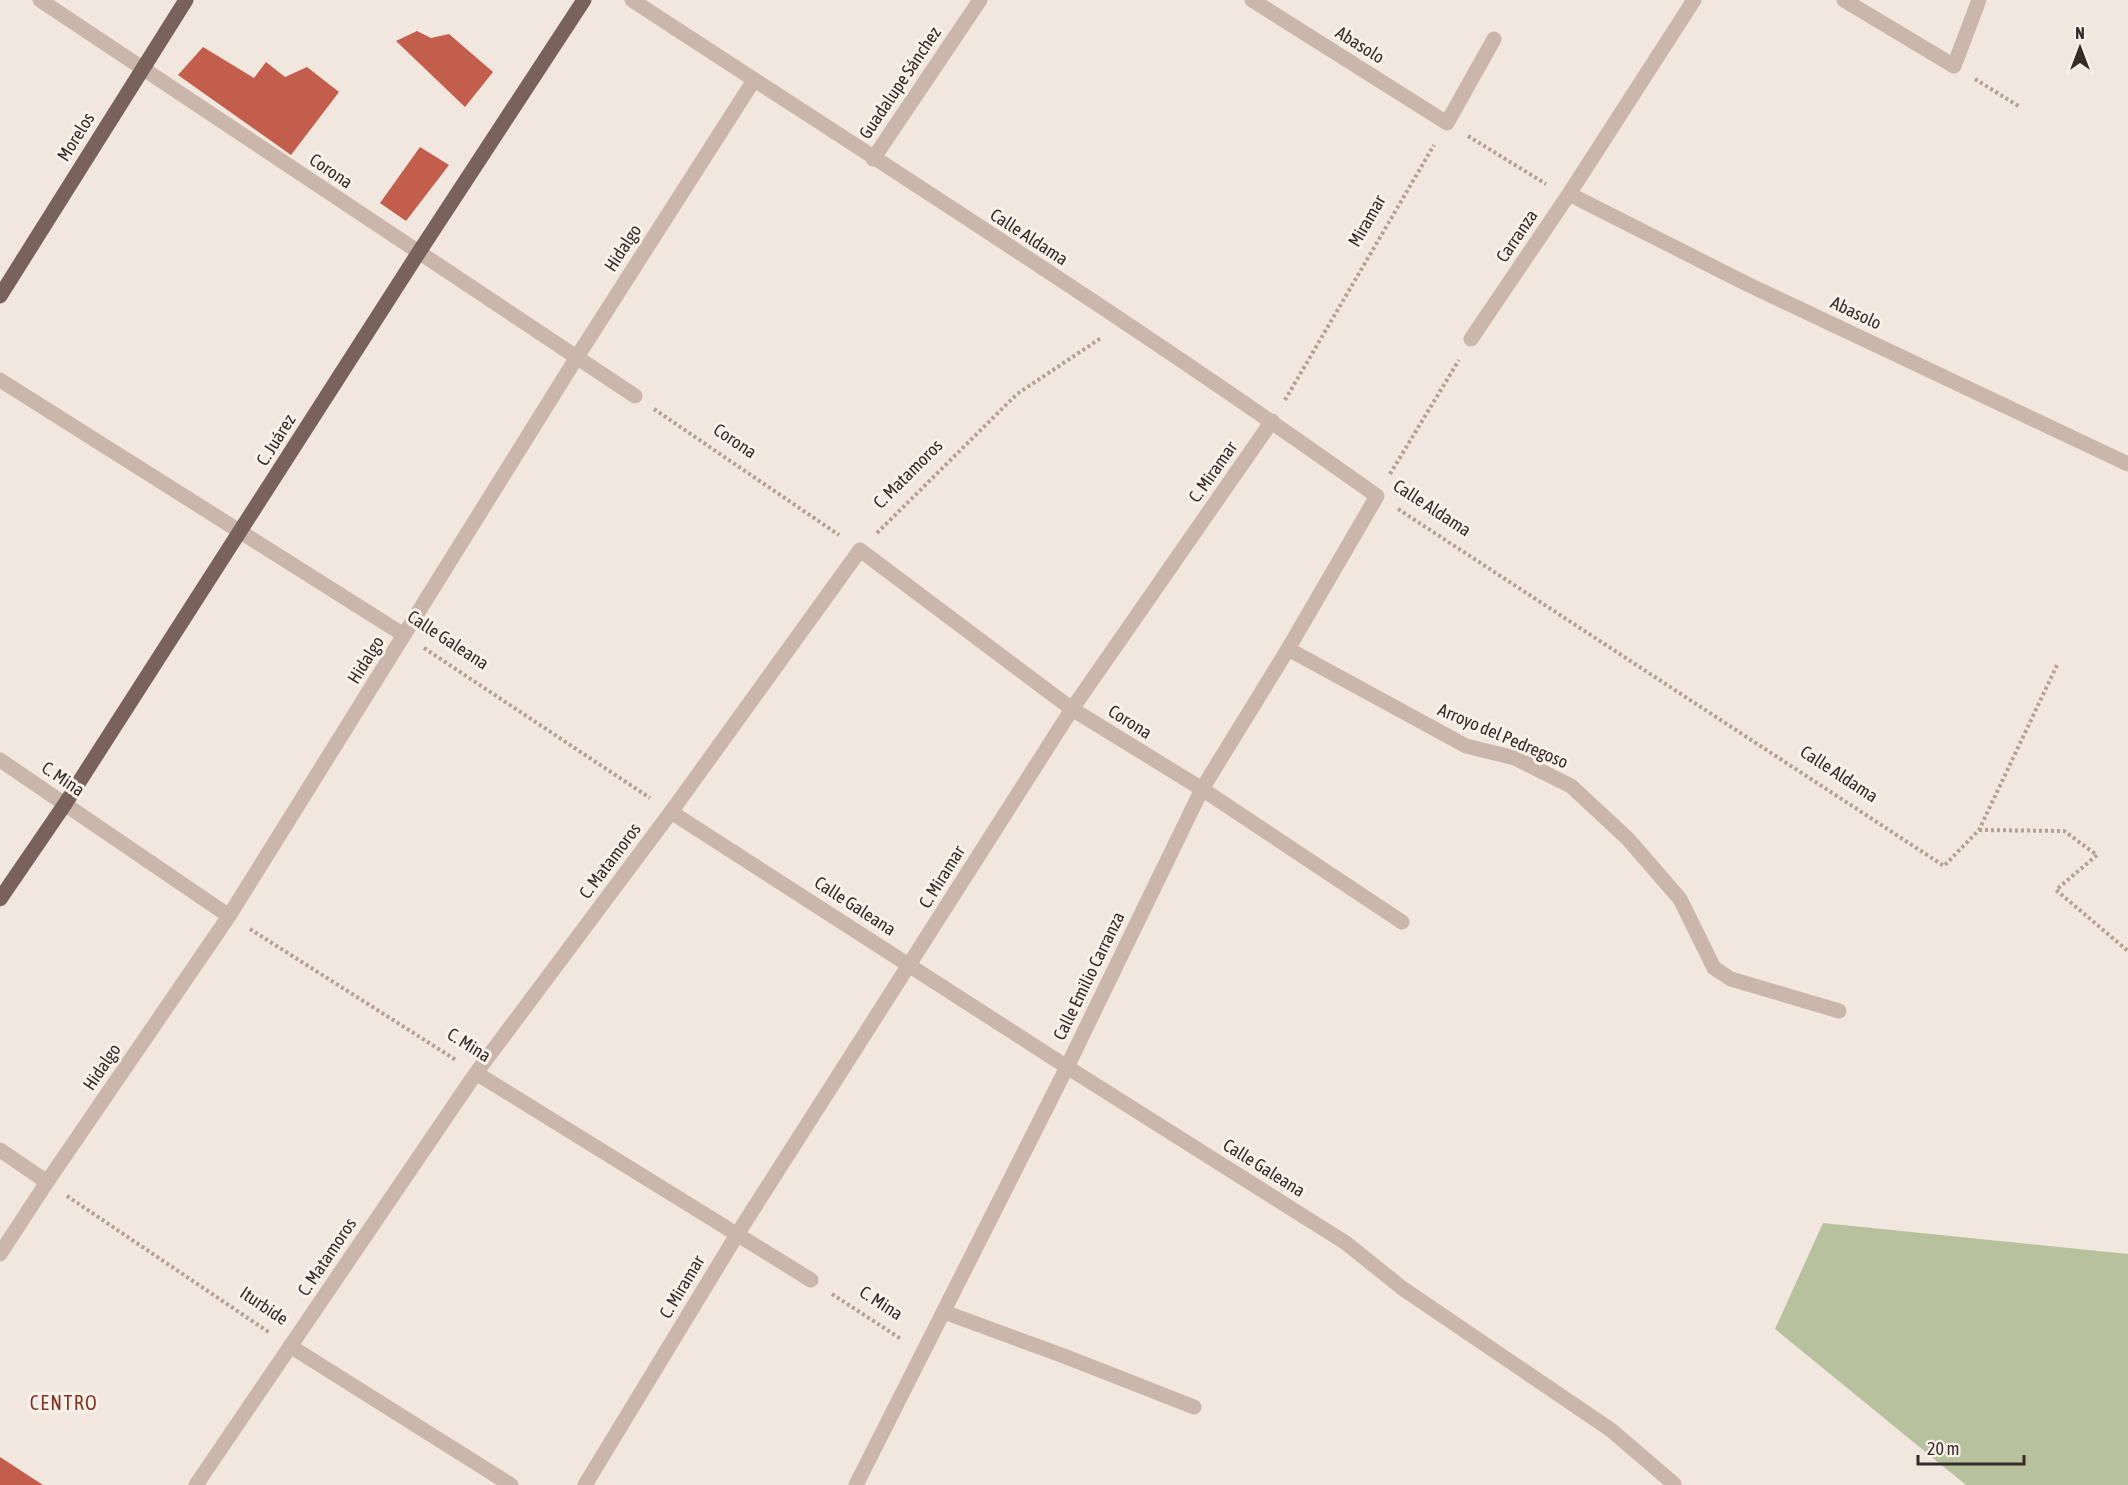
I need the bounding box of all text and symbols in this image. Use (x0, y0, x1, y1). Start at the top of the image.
north arrow (2050, 18, 2110, 78)
street label: Abasolo (1332, 21, 1389, 68)
street label: Guadalupe Sánchez (854, 22, 945, 143)
text: N (2075, 24, 2085, 42)
street label: Morelos (53, 109, 99, 165)
street label: Corona (306, 149, 357, 193)
street label: Miramar (1343, 191, 1390, 250)
street label: Calle Aldama (987, 204, 1072, 269)
street label: Carranza (1491, 206, 1542, 266)
street label: Hidalgo (600, 220, 646, 275)
street label: Abasolo (1827, 292, 1885, 333)
street label: C. Juárez (252, 410, 300, 469)
street label: Corona (710, 419, 761, 463)
street label: C. Matamoros (869, 435, 947, 513)
street label: C. Miramar (1184, 436, 1242, 506)
street label: Calle Aldama (1390, 475, 1475, 540)
street label: Calle Galeana (404, 606, 493, 674)
street label: Hidalgo (343, 632, 388, 687)
street label: Arroyo del Pedregoso (1435, 699, 1571, 772)
street label: Corona (1105, 700, 1156, 743)
street label: Calle Aldama (1797, 741, 1882, 806)
street label: C. Mina (38, 757, 89, 800)
street label: C. Matamoros (574, 819, 645, 903)
street label: C. Miramar (914, 841, 969, 912)
street label: Calle Galeana (811, 872, 900, 940)
street label: Calle Emilio Carranza (1048, 908, 1129, 1043)
street label: C. Mina (444, 1023, 495, 1066)
street label: Hidalgo (78, 1039, 125, 1094)
street label: Calle Galeana (1219, 1134, 1309, 1201)
street label: C. Matamoros (293, 1214, 360, 1300)
street label: C. Miramar (655, 1251, 709, 1322)
street label: C. Mina (856, 1281, 907, 1324)
street label: Iturbide (236, 1282, 292, 1329)
district label: CENTRO (30, 1391, 98, 1414)
scale bar (1918, 1428, 2024, 1466)
text: 20 m (1927, 1438, 1959, 1459)

